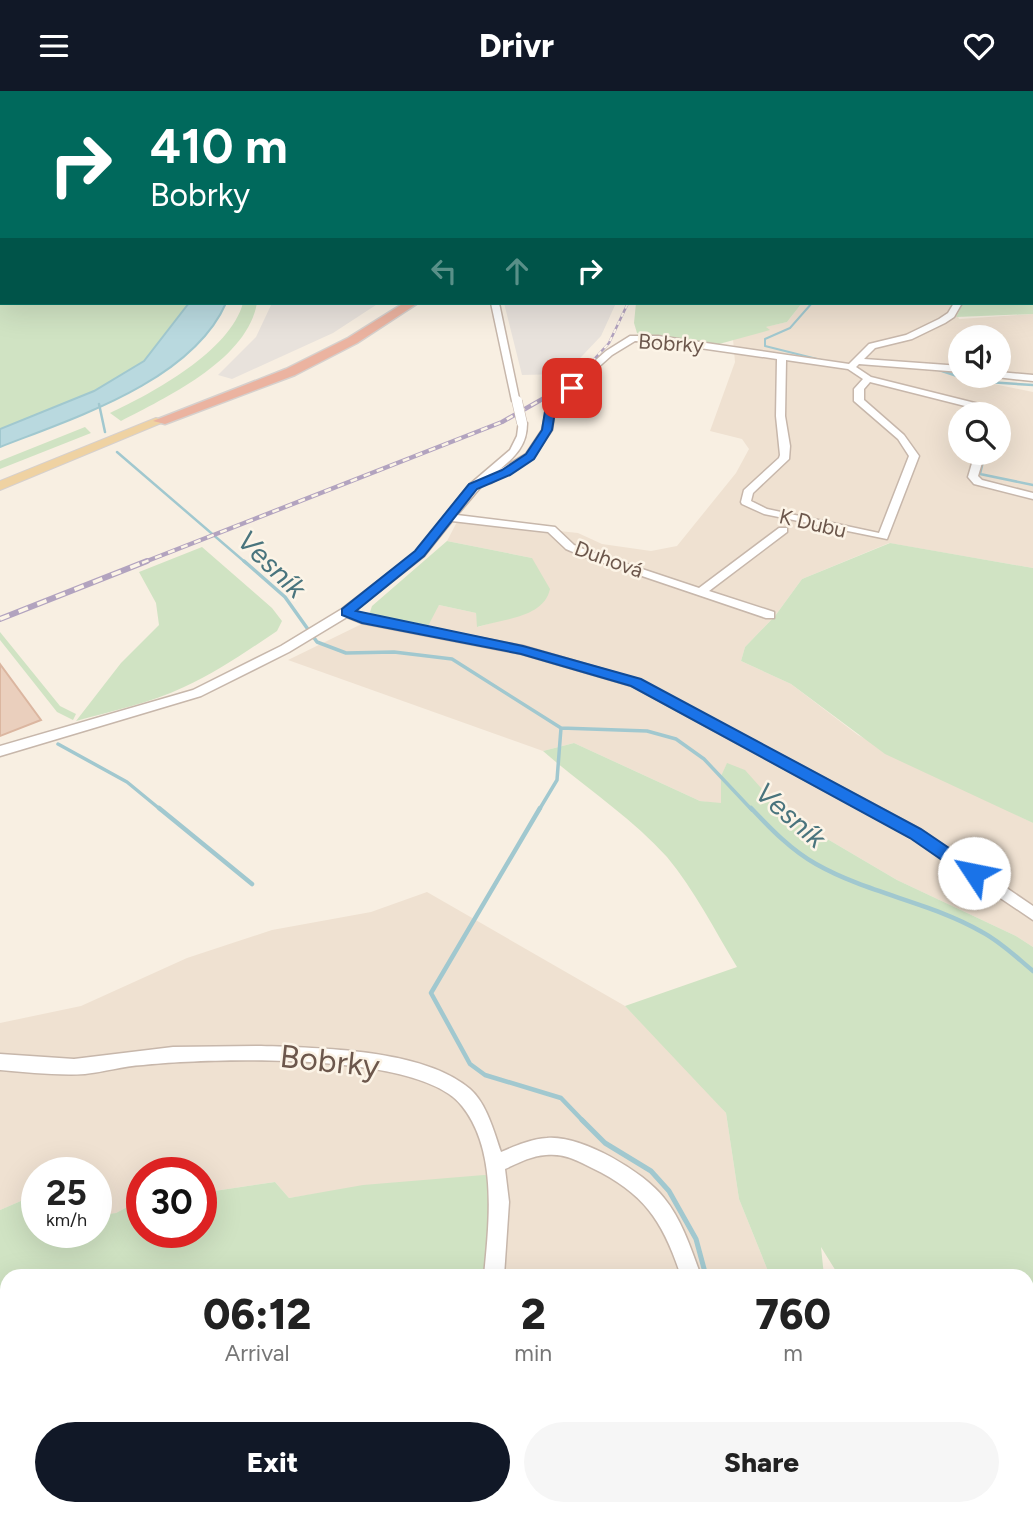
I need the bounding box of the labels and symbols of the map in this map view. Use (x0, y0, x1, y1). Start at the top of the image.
street label: Bobrky (637, 328, 705, 358)
pin (542, 358, 602, 418)
street label: K Dubu (777, 503, 849, 543)
water label: Vesník (231, 523, 314, 606)
street label: Duhová (571, 535, 647, 583)
water label: Vesník (749, 775, 834, 856)
position arrow (937, 836, 1011, 910)
street label: Bobrky (278, 1037, 382, 1085)
speed limit sign: 30 (126, 1157, 217, 1248)

